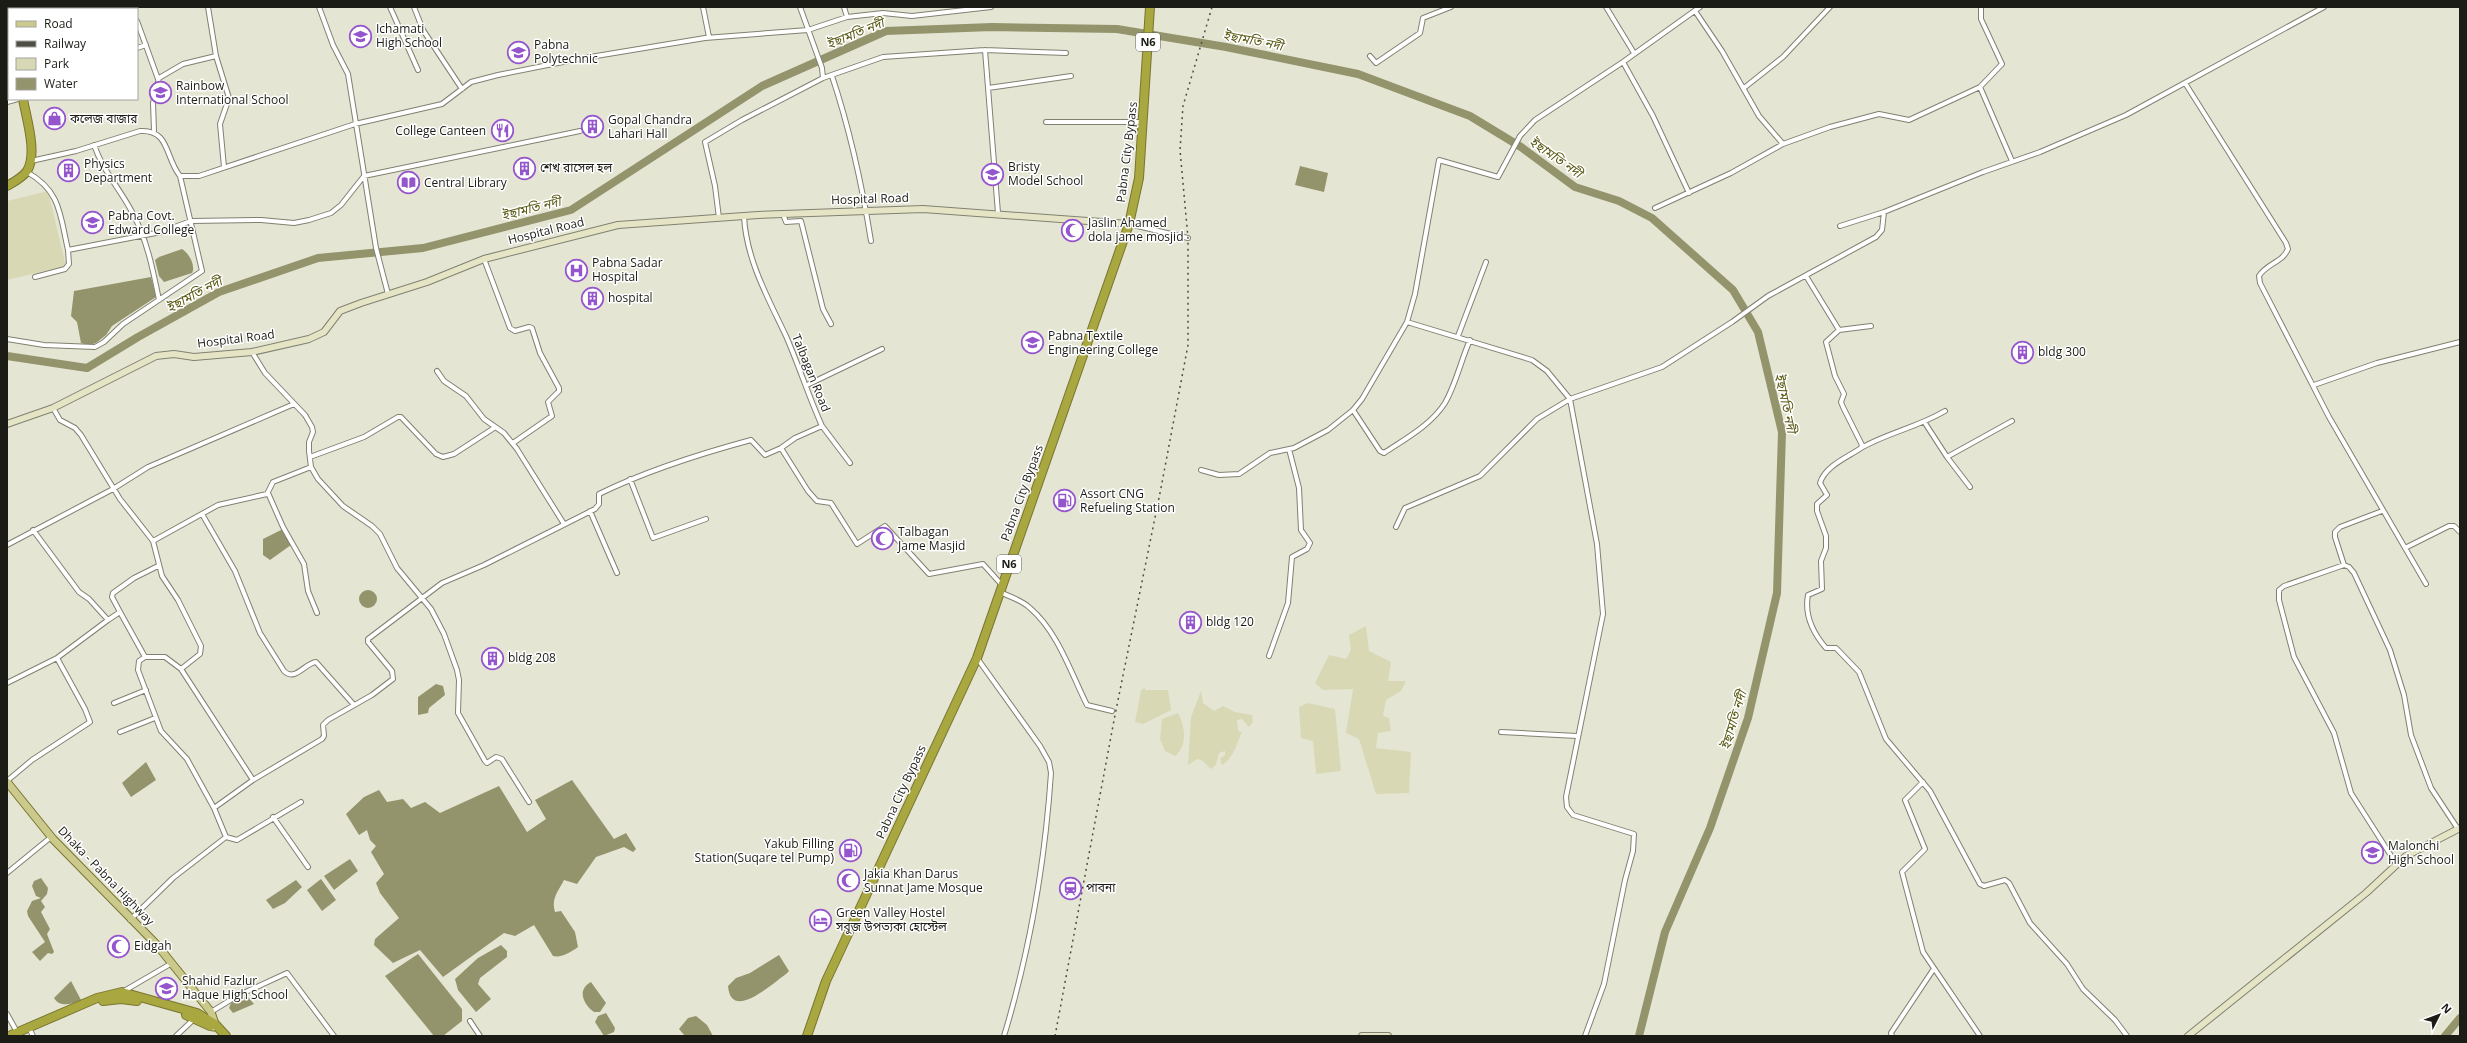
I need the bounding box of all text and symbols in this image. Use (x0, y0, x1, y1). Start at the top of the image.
legend (8, 8, 138, 100)
water label: ইছামতি নদী (823, 12, 889, 53)
text: Road (44, 15, 73, 32)
place label: Ichamati High School (376, 20, 442, 51)
school or university icon: Ichamati High School (348, 23, 374, 49)
water label: ইছামতি নদী (1221, 25, 1287, 55)
road number: N6 (1136, 33, 1160, 51)
text: Railway (44, 35, 87, 52)
place label: Pabna Polytechnic (534, 36, 598, 67)
school or university icon: Pabna Polytechnic (505, 39, 531, 65)
text: Park (44, 55, 70, 72)
text: Water (44, 75, 78, 92)
place label: Rainbow International School (176, 77, 289, 108)
school or university icon: Rainbow International School (147, 80, 173, 106)
street label: Pabna City Bypass (1112, 100, 1141, 203)
shop icon: কলেজ বাজার (42, 106, 68, 132)
place label: কলেজ বাজার (69, 110, 138, 127)
place label: Gopal Chandra Lahari Hall (608, 111, 692, 142)
building icon: Gopal Chandra Lahari Hall (579, 114, 605, 140)
restaurant icon: College Canteen (489, 118, 515, 144)
place label: College Canteen (395, 122, 486, 139)
water label: ইছামতি নদী (1526, 132, 1588, 183)
place label: Physics Department (84, 155, 152, 186)
building icon: শেখ রাসেল হল (511, 155, 537, 181)
building icon: Physics Department (56, 158, 82, 184)
place label: Bristy Model School (1008, 158, 1083, 189)
place label: শেখ রাসেল হল (540, 159, 613, 176)
school or university icon: Bristy Model School (979, 161, 1005, 187)
library icon: Central Library (396, 170, 422, 196)
place label: Central Library (424, 174, 508, 191)
street label: Hospital Road (831, 189, 909, 208)
water label: ইছামতি নদী (499, 191, 565, 224)
place label: Pabna Covt. Edward College (108, 207, 194, 238)
school or university icon: Pabna Covt. Edward College (80, 210, 106, 236)
street label: Hospital Road (506, 213, 586, 248)
place label: Jaslin Ahamed dola jame mosjid (1087, 214, 1183, 245)
mosque icon: Jaslin Ahamed dola jame mosjid (1060, 217, 1086, 243)
place label: Pabna Sadar Hospital (592, 254, 663, 285)
hospital icon: Pabna Sadar Hospital (563, 257, 589, 283)
water label: ইছামতি নদী (163, 271, 227, 316)
building icon: hospital (580, 285, 606, 311)
place label: hospital (608, 289, 653, 306)
street label: Hospital Road (196, 325, 276, 352)
place label: Pabna Textile Engineering College (1048, 327, 1158, 358)
school or university icon: Pabna Textile Engineering College (1020, 330, 1046, 356)
street label: Talbagan Road (788, 331, 835, 414)
building icon: bldg 300 (2010, 339, 2036, 365)
place label: bldg 300 (2038, 343, 2086, 360)
water label: ইছামতি নদী (1771, 371, 1802, 437)
street label: Pabna City Bypass (996, 442, 1047, 543)
place label: Assort CNG Refueling Station (1080, 485, 1175, 516)
fuel station icon: Assort CNG Refueling Station (1052, 488, 1078, 514)
place label: Talbagan Jame Masjid (897, 523, 965, 554)
mosque icon: Talbagan Jame Masjid (869, 526, 895, 552)
road number: N6 (997, 555, 1021, 573)
building icon: bldg 120 (1178, 609, 1204, 635)
place label: bldg 120 (1206, 613, 1254, 630)
building icon: bldg 208 (479, 645, 505, 671)
place label: bldg 208 (508, 649, 556, 666)
water label: ইছামতি নদী (1716, 686, 1751, 752)
street label: Pabna City Bypass (871, 742, 930, 841)
street label: Dhaka - Pabna Highway (54, 822, 159, 930)
place label: Yakub Filling Station(Suqare tel Pump) (695, 835, 834, 866)
place label: Malonchi High School (2388, 837, 2454, 868)
fuel station icon: Yakub Filling Station(Suqare tel Pump) (837, 838, 863, 864)
school or university icon: Malonchi High School (2359, 840, 2385, 866)
place label: Jakia Khan Darus Sunnat Jame Mosque (863, 865, 983, 896)
mosque icon: Jakia Khan Darus Sunnat Jame Mosque (835, 868, 861, 894)
station icon: পাবনা (1057, 875, 1083, 901)
place label: পাবনা (1086, 879, 1116, 896)
place label: Green Valley Hostel সবুজ উপত্যকা হোস্টেল (835, 904, 947, 935)
hotel icon: Green Valley Hostel সবুজ উপত্যকা হোস্টেল (807, 907, 833, 933)
mosque icon: Eidgah (105, 933, 131, 959)
place label: Eidgah (134, 937, 172, 954)
place label: Shahid Fazlur Haque High School (182, 972, 288, 1003)
school or university icon: Shahid Fazlur Haque High School (153, 975, 179, 1001)
north arrow (2419, 995, 2459, 1035)
text: N (2438, 1000, 2455, 1016)

